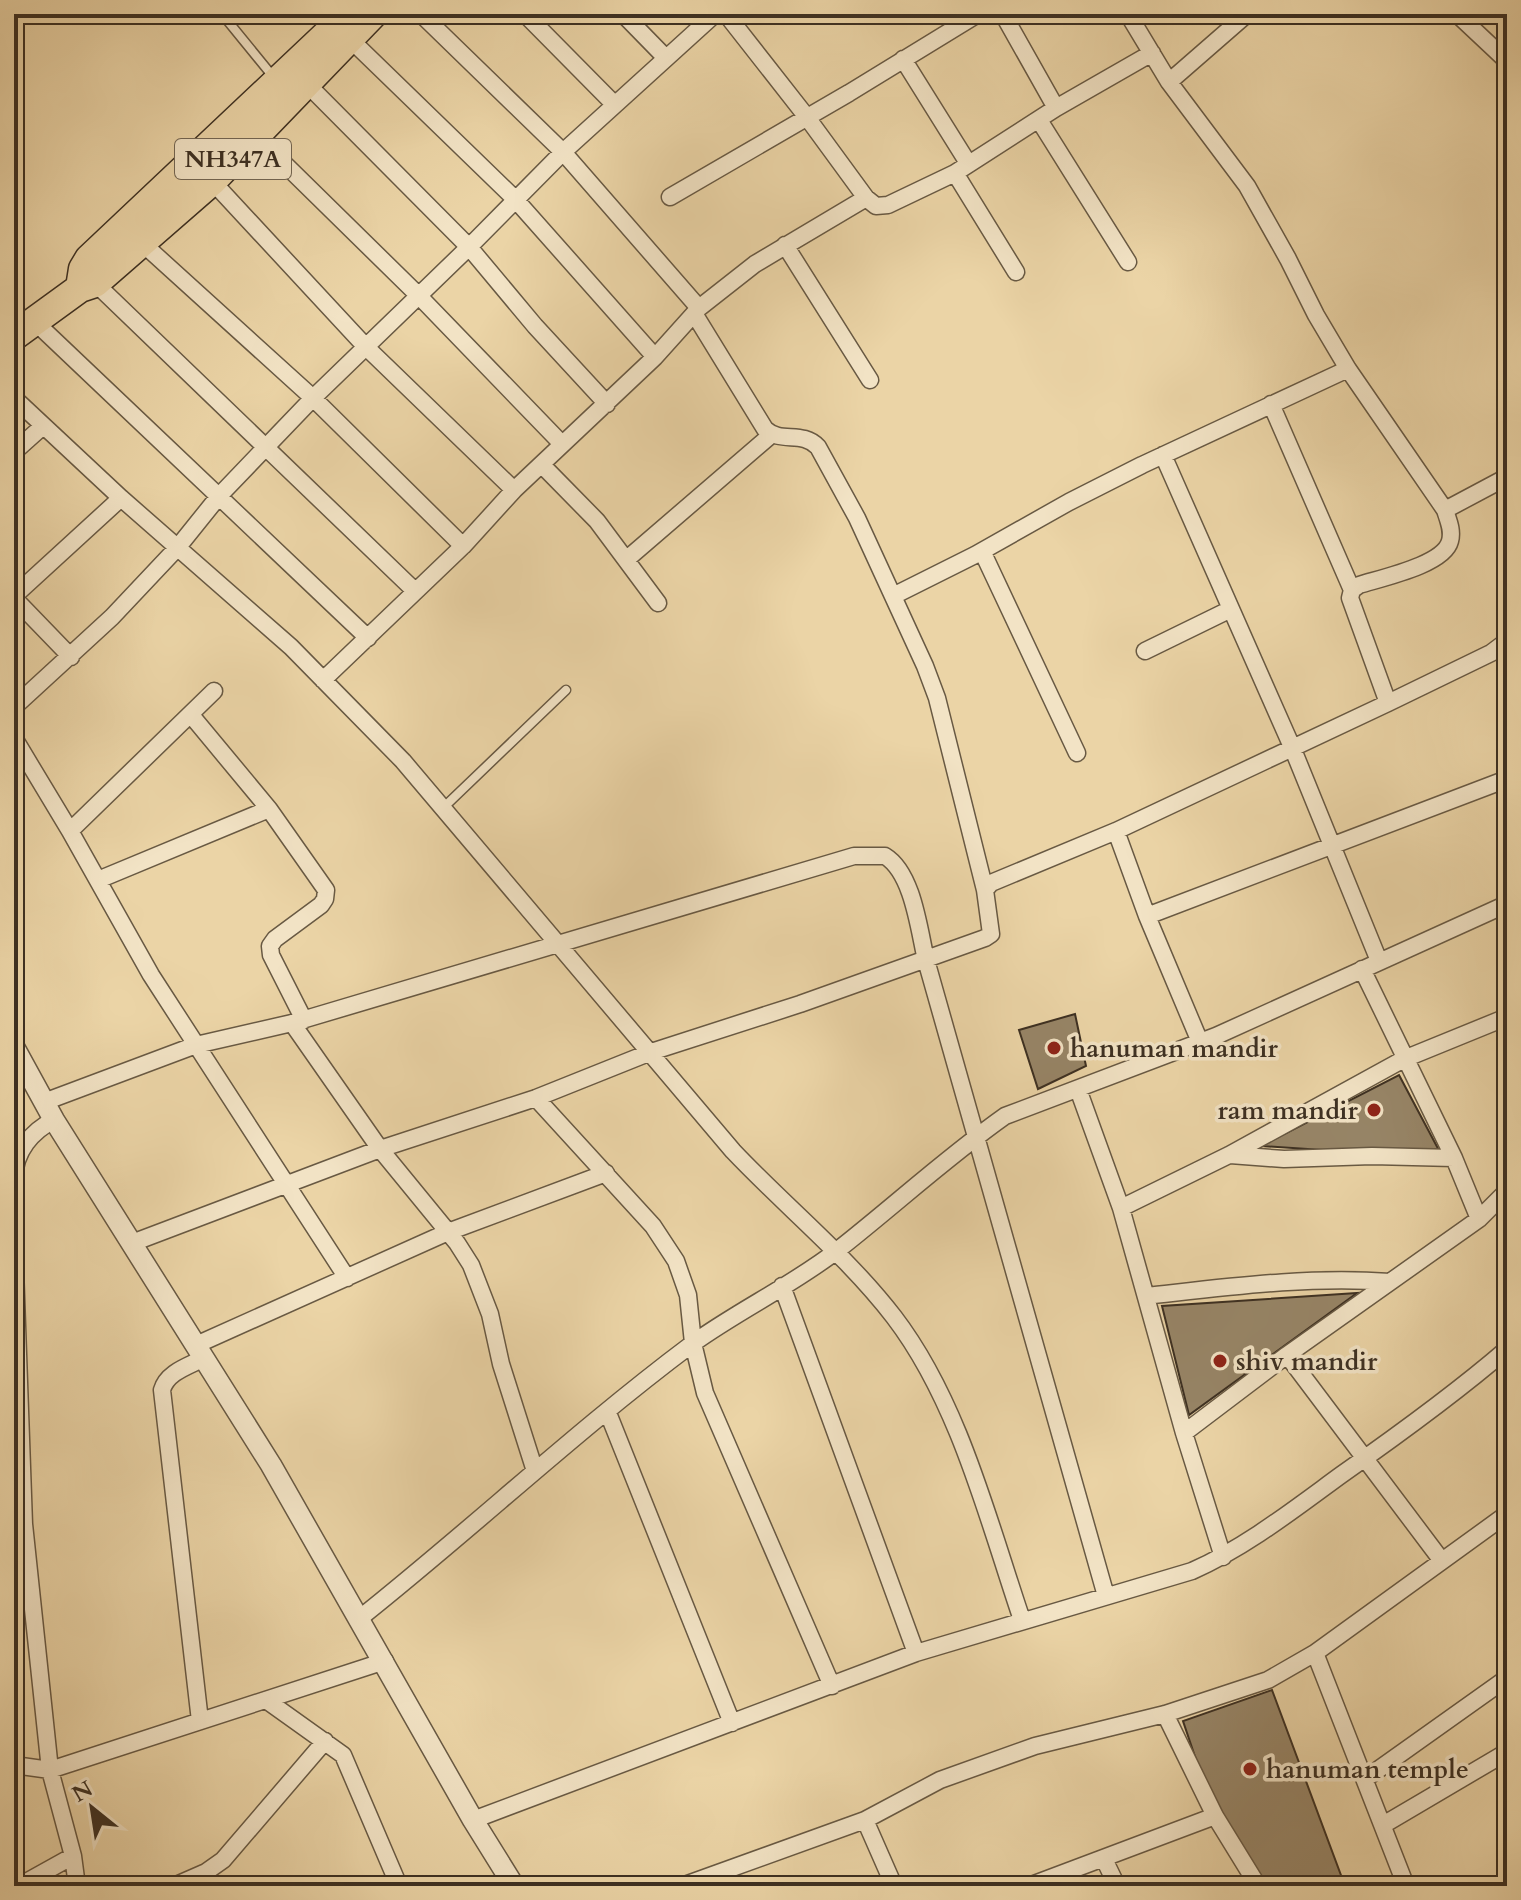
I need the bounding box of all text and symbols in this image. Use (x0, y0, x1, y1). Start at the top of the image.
road number: NH347A (175, 139, 291, 179)
place label: hanuman mandir (1070, 1031, 1278, 1066)
marker: hanuman mandir (1045, 1039, 1063, 1057)
place label: ram mandir (1217, 1093, 1359, 1128)
marker: ram mandir (1365, 1101, 1383, 1119)
place label: shiv mandir (1236, 1344, 1378, 1379)
marker: shiv mandir (1211, 1352, 1229, 1370)
place label: hanuman temple (1266, 1752, 1469, 1787)
marker: hanuman temple (1241, 1760, 1259, 1778)
north arrow (52, 1768, 132, 1848)
text: N (67, 1774, 98, 1809)

